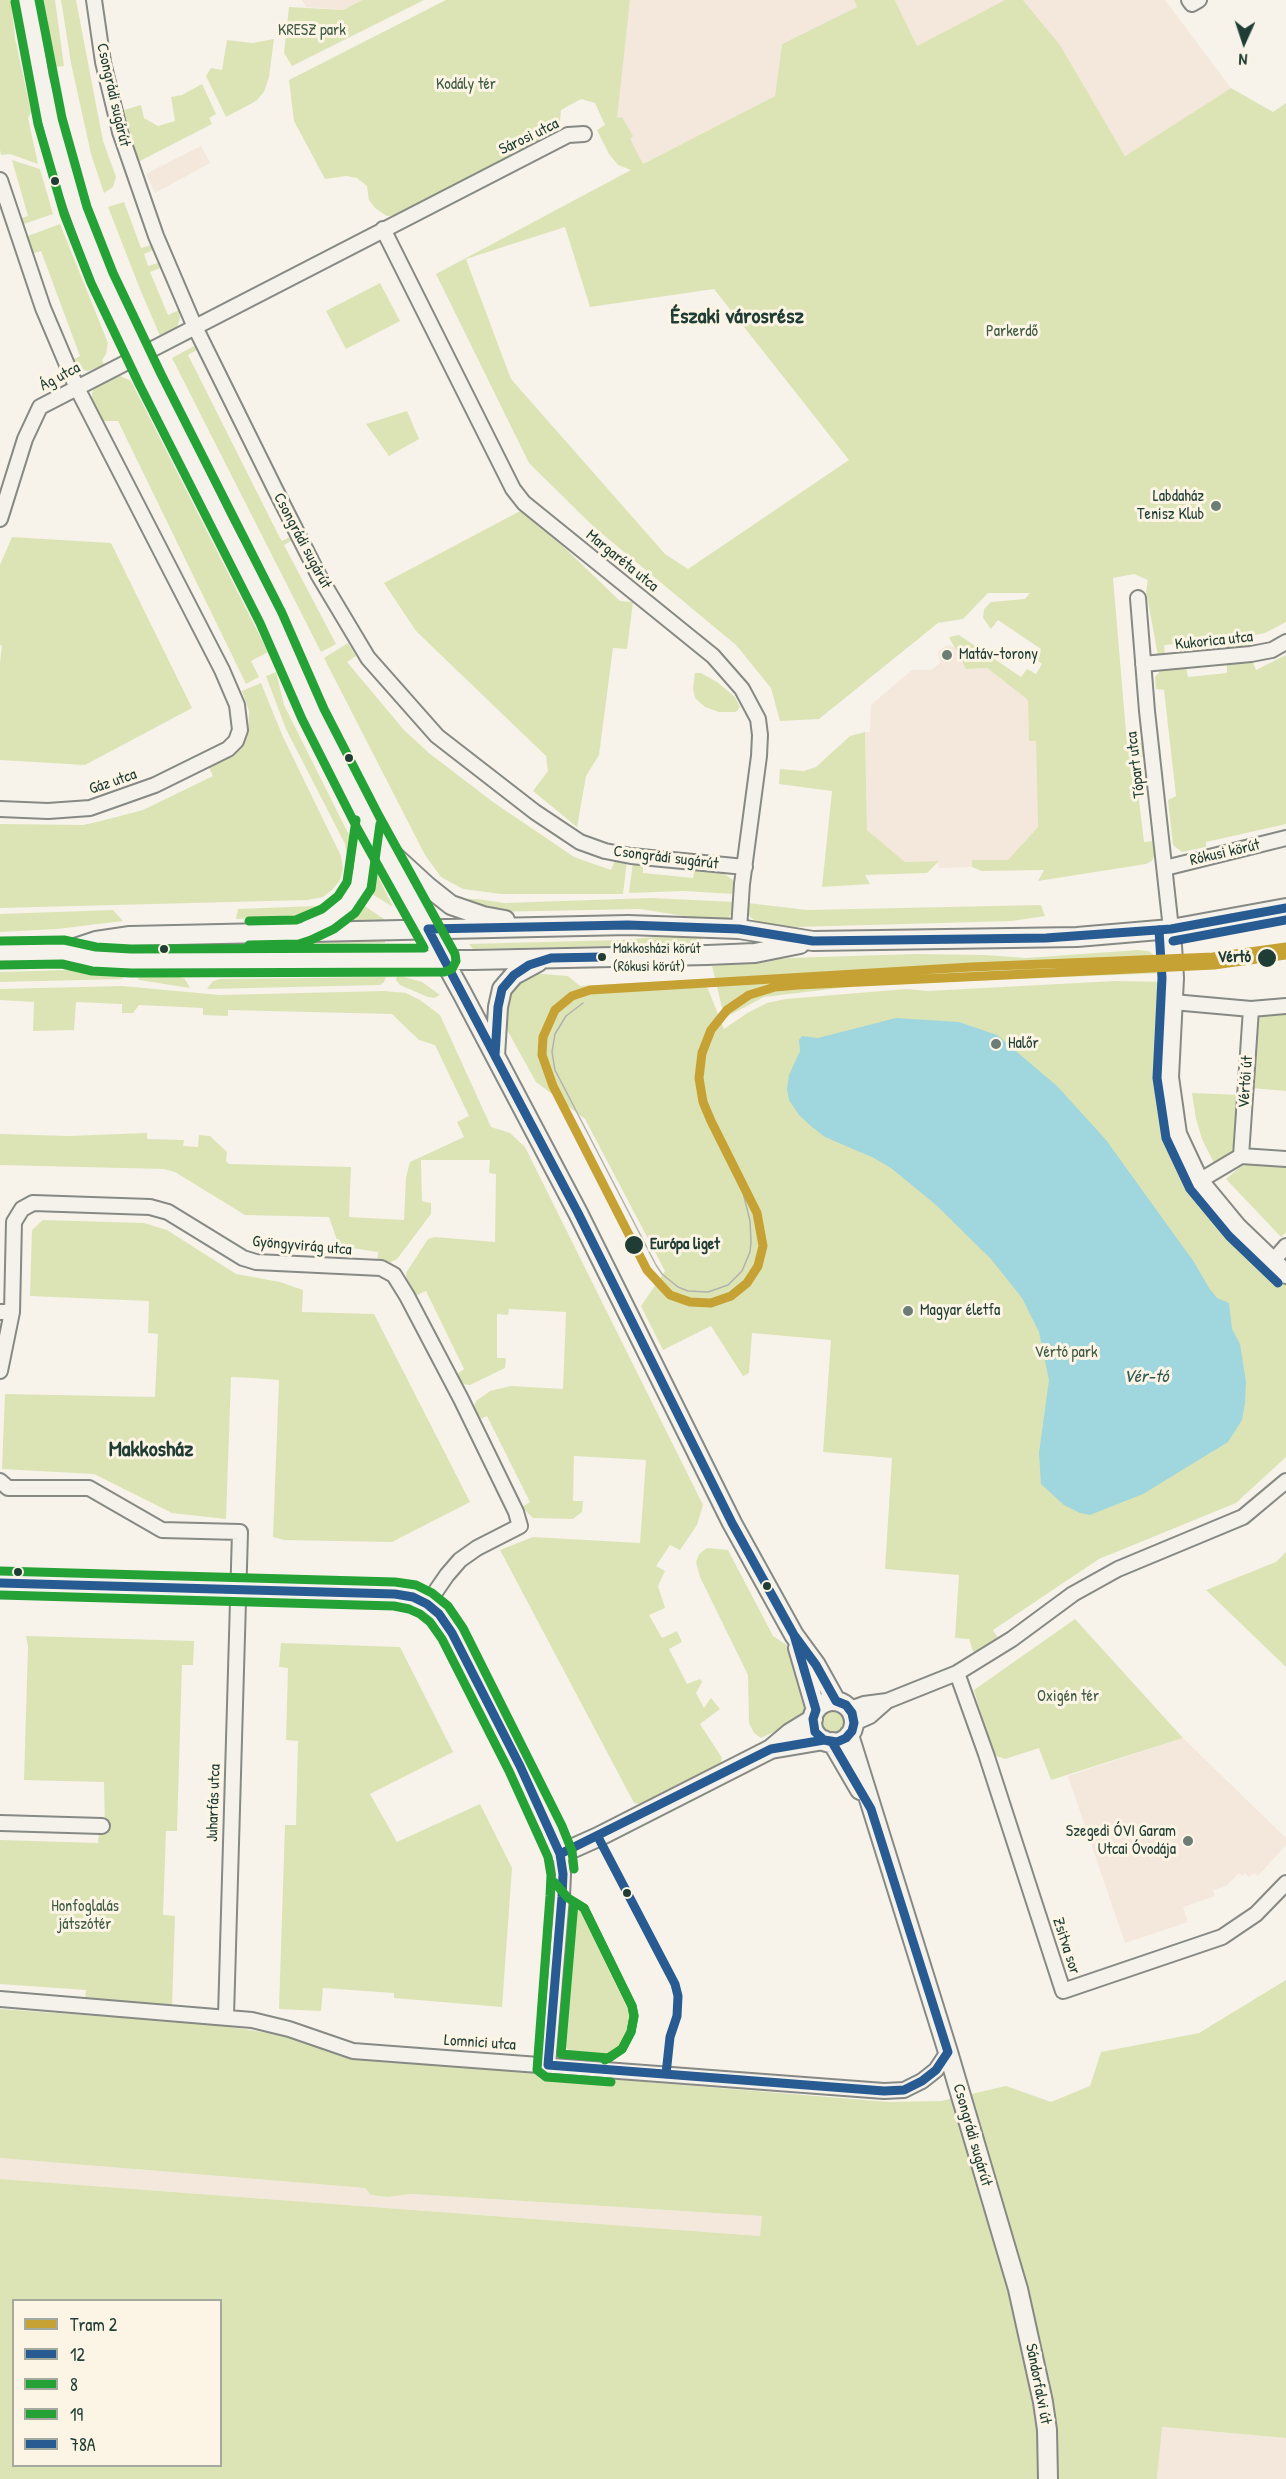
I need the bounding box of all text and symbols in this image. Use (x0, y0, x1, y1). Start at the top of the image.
north arrow (1214, 12, 1274, 72)
park label: KRESZ park (278, 21, 346, 41)
street label: Csongrádi sugárút (92, 41, 134, 149)
text: N (1238, 49, 1248, 71)
park label: Kodály tér (436, 75, 496, 95)
street label: Sárosi utca (496, 114, 562, 160)
unlabelled marker (49, 175, 61, 187)
district label: Északi városrész (670, 304, 804, 330)
park label: Parkerdő (986, 322, 1038, 342)
street label: Ág utca (37, 358, 83, 396)
place label: Labdaház Tenisz Klub (1137, 487, 1204, 525)
street label: Csongrádi sugárút (269, 490, 335, 592)
marker: Labdaház Tenisz Klub (1209, 499, 1223, 513)
street label: Margaréta utca (582, 526, 662, 596)
street label: Kukorica utca (1174, 627, 1254, 655)
place label: Matáv-torony (959, 645, 1038, 665)
marker: Matáv-torony (940, 648, 954, 662)
street label: Tópart utca (1122, 731, 1150, 799)
unlabelled marker (343, 752, 355, 764)
street label: Gáz utca (87, 765, 139, 799)
street label: Rókusi körút (1188, 836, 1262, 870)
street label: Csongrádi sugárút (612, 842, 720, 874)
place label: Makkosházi körút (Rókusi körút) (613, 941, 700, 974)
unlabelled marker (158, 943, 170, 955)
marker: Vértó (1256, 947, 1278, 969)
place label: Vértó (1218, 948, 1251, 968)
marker: Makkosházi körút (Rókusi körút) (596, 951, 608, 963)
place label: Halőr (1008, 1034, 1039, 1054)
marker: Halőr (989, 1037, 1003, 1051)
street label: Vértói út (1235, 1055, 1257, 1109)
street label: Gyöngyvirág utca (252, 1232, 352, 1260)
marker: Európa liget (623, 1234, 645, 1256)
place label: Európa liget (650, 1235, 720, 1255)
place label: Magyar életfa (920, 1301, 1000, 1321)
marker: Magyar életfa (901, 1304, 915, 1318)
park label: Vértó park (1034, 1343, 1098, 1363)
water label: Vér-tó (1124, 1366, 1168, 1388)
district label: Makkosház (109, 1437, 193, 1463)
unlabelled marker (12, 1566, 24, 1578)
unlabelled marker (761, 1580, 773, 1592)
park label: Oxigén tér (1037, 1687, 1099, 1707)
street label: Juharfás utca (203, 1764, 225, 1842)
place label: Szegedi ÓVI Garam Utcai Óvodája (1066, 1822, 1176, 1860)
marker: Szegedi ÓVI Garam Utcai Óvodája (1181, 1834, 1195, 1848)
unlabelled marker (621, 1887, 633, 1899)
park label: Honfoglalás játszótér (51, 1897, 119, 1935)
street label: Zsitva sor (1048, 1915, 1084, 1977)
street label: Lomnici utca (443, 2031, 517, 2055)
street label: Csongrádi sugárút (948, 2082, 996, 2188)
legend (12, 2299, 222, 2467)
text: Tram 2 (70, 2312, 117, 2337)
text: 12 (70, 2342, 85, 2367)
street label: Sándorfalvi út (1021, 2342, 1055, 2426)
text: 8 (70, 2372, 78, 2397)
text: 19 (70, 2402, 83, 2427)
text: 78A (70, 2432, 96, 2457)

